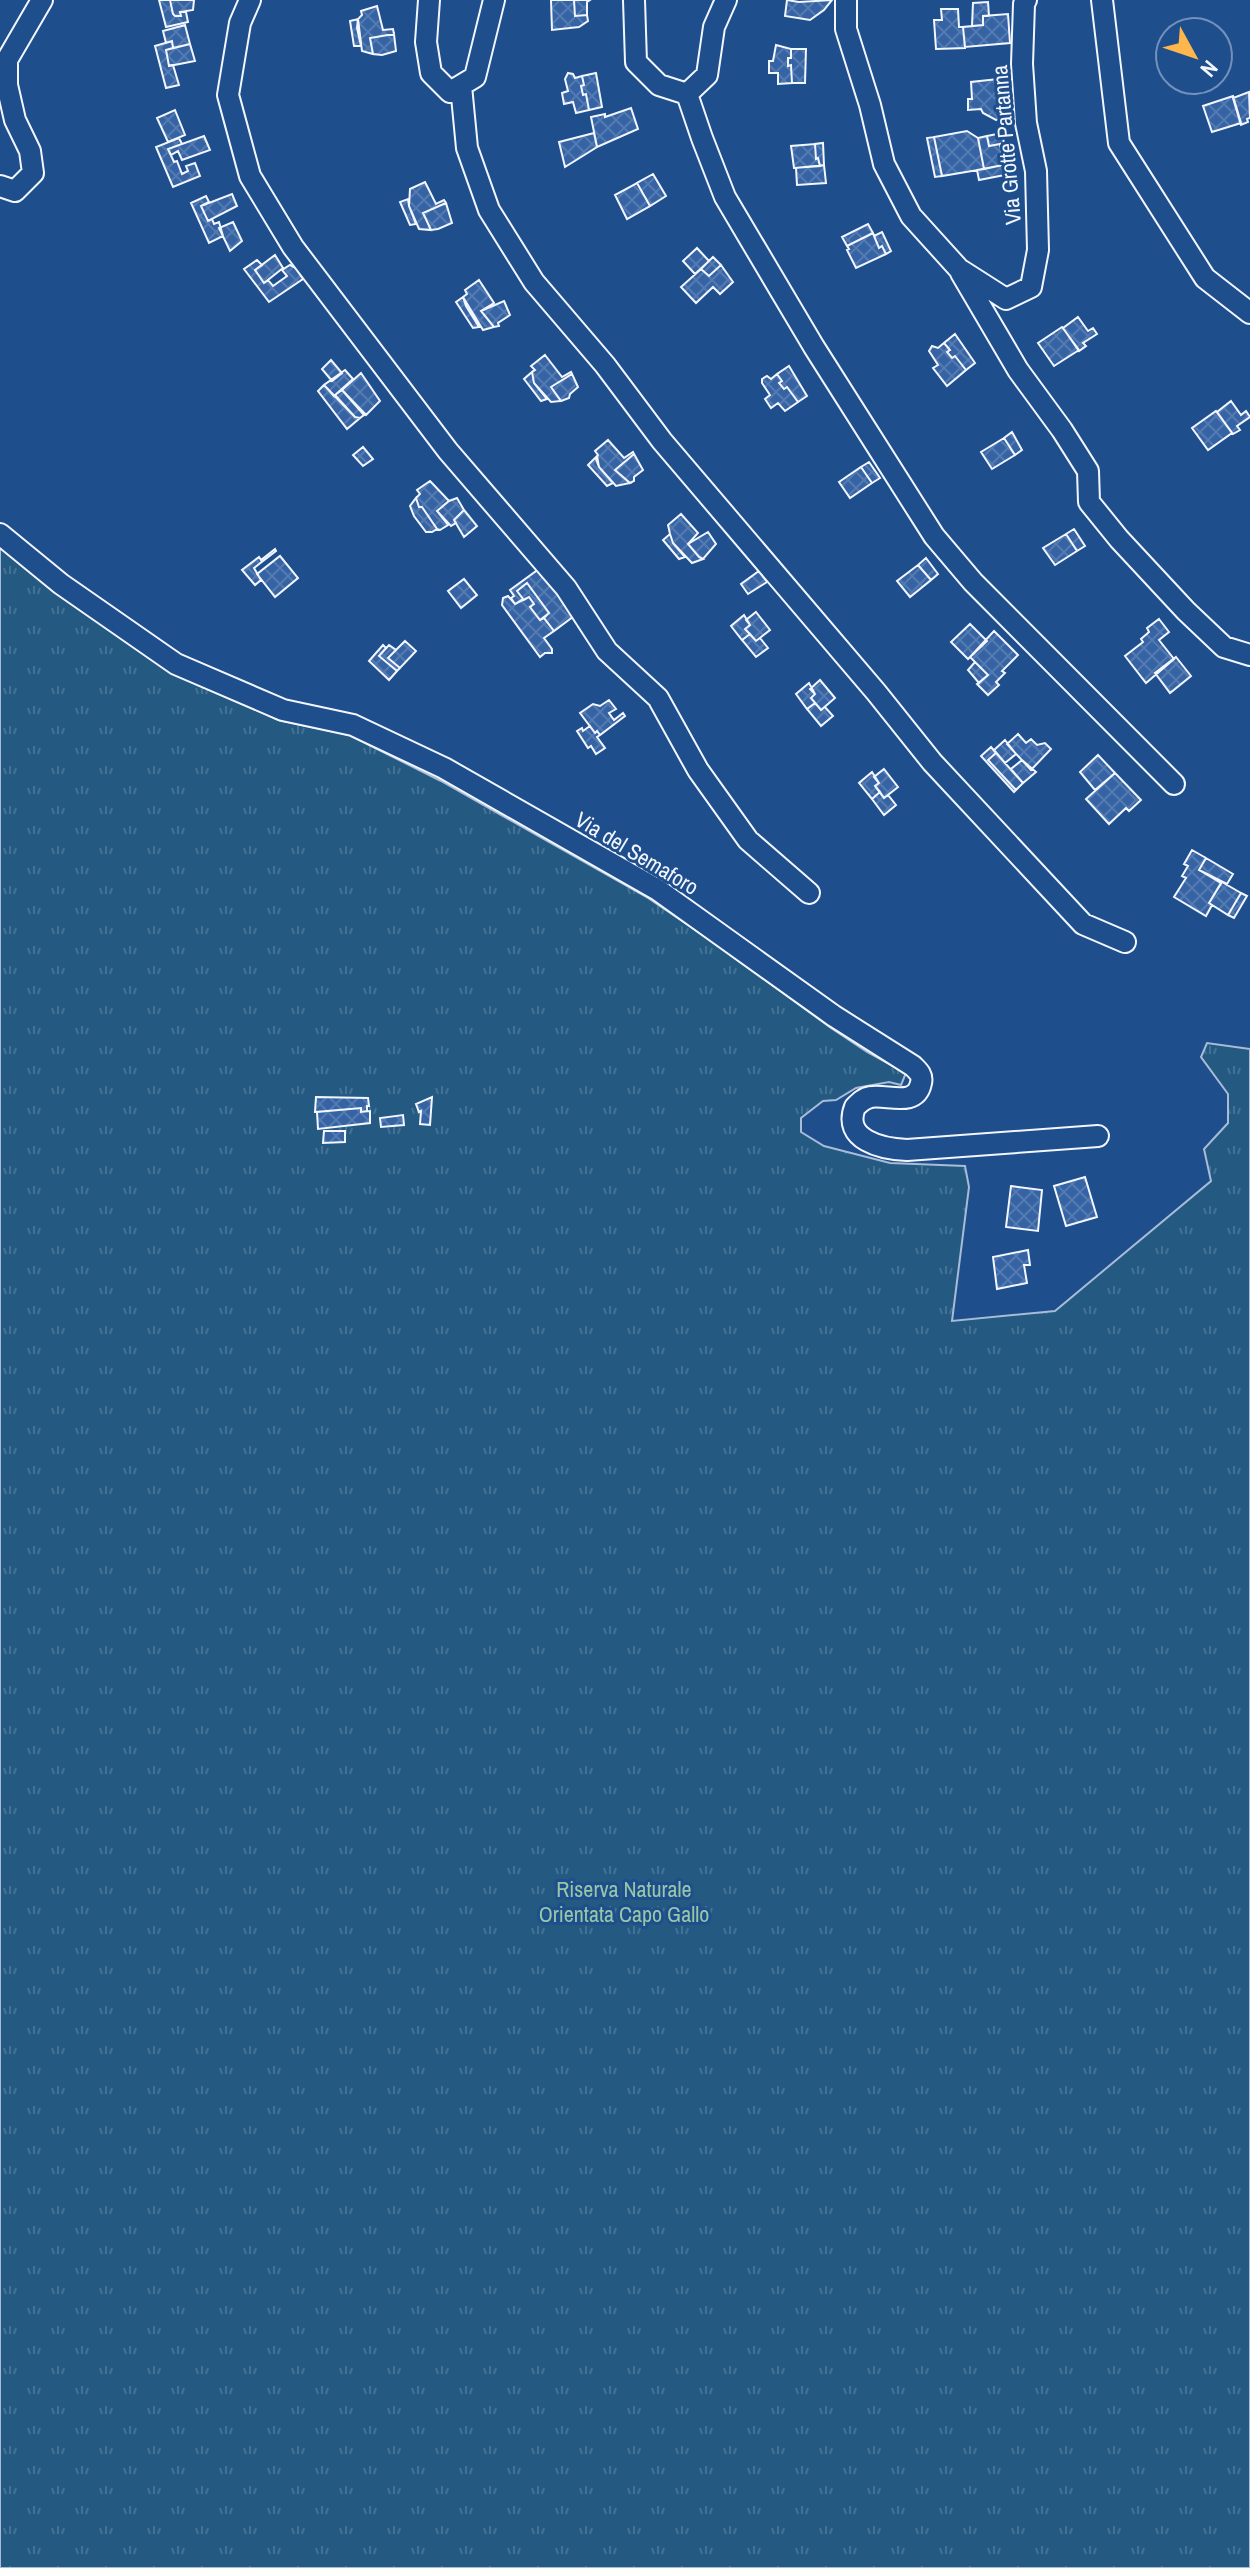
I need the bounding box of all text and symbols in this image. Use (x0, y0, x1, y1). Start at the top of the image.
north arrow (1154, 16, 1234, 96)
text: N (1194, 54, 1225, 83)
street label: Via Grotte Partanna (984, 64, 1028, 226)
street label: Via del Semaforo (570, 804, 704, 902)
park label: Riserva Naturale Orientata Capo Gallo (539, 1874, 709, 1929)

